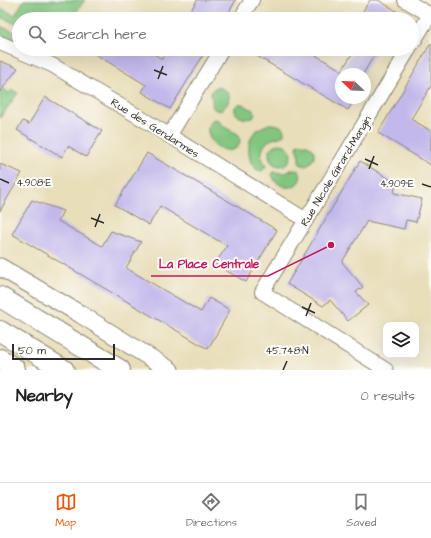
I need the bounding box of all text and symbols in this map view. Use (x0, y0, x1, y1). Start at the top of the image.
search box (12, 12, 419, 56)
icon: search (26, 23, 48, 45)
text: Search here (58, 24, 147, 45)
north arrow (335, 68, 371, 104)
street label: Rue des Gendarmes (108, 95, 203, 162)
street label: Rue Nicole Girard-Mangin (297, 112, 376, 230)
text: 4.908°E (17, 176, 51, 190)
text: 4.909°E (380, 177, 414, 191)
callout: La Place Centrale (151, 252, 268, 276)
text: La Place Centrale (159, 256, 260, 273)
map controls (383, 322, 419, 358)
button: layers (383, 322, 419, 358)
scale bar (12, 342, 115, 361)
text: 50 m (18, 343, 46, 358)
text: 45.748°N (265, 344, 309, 358)
text: Nearby (16, 384, 73, 408)
text: 0 results (360, 387, 415, 405)
tab: Map (55, 491, 77, 530)
tab: Directions (186, 491, 237, 530)
tab: Saved (346, 491, 376, 530)

